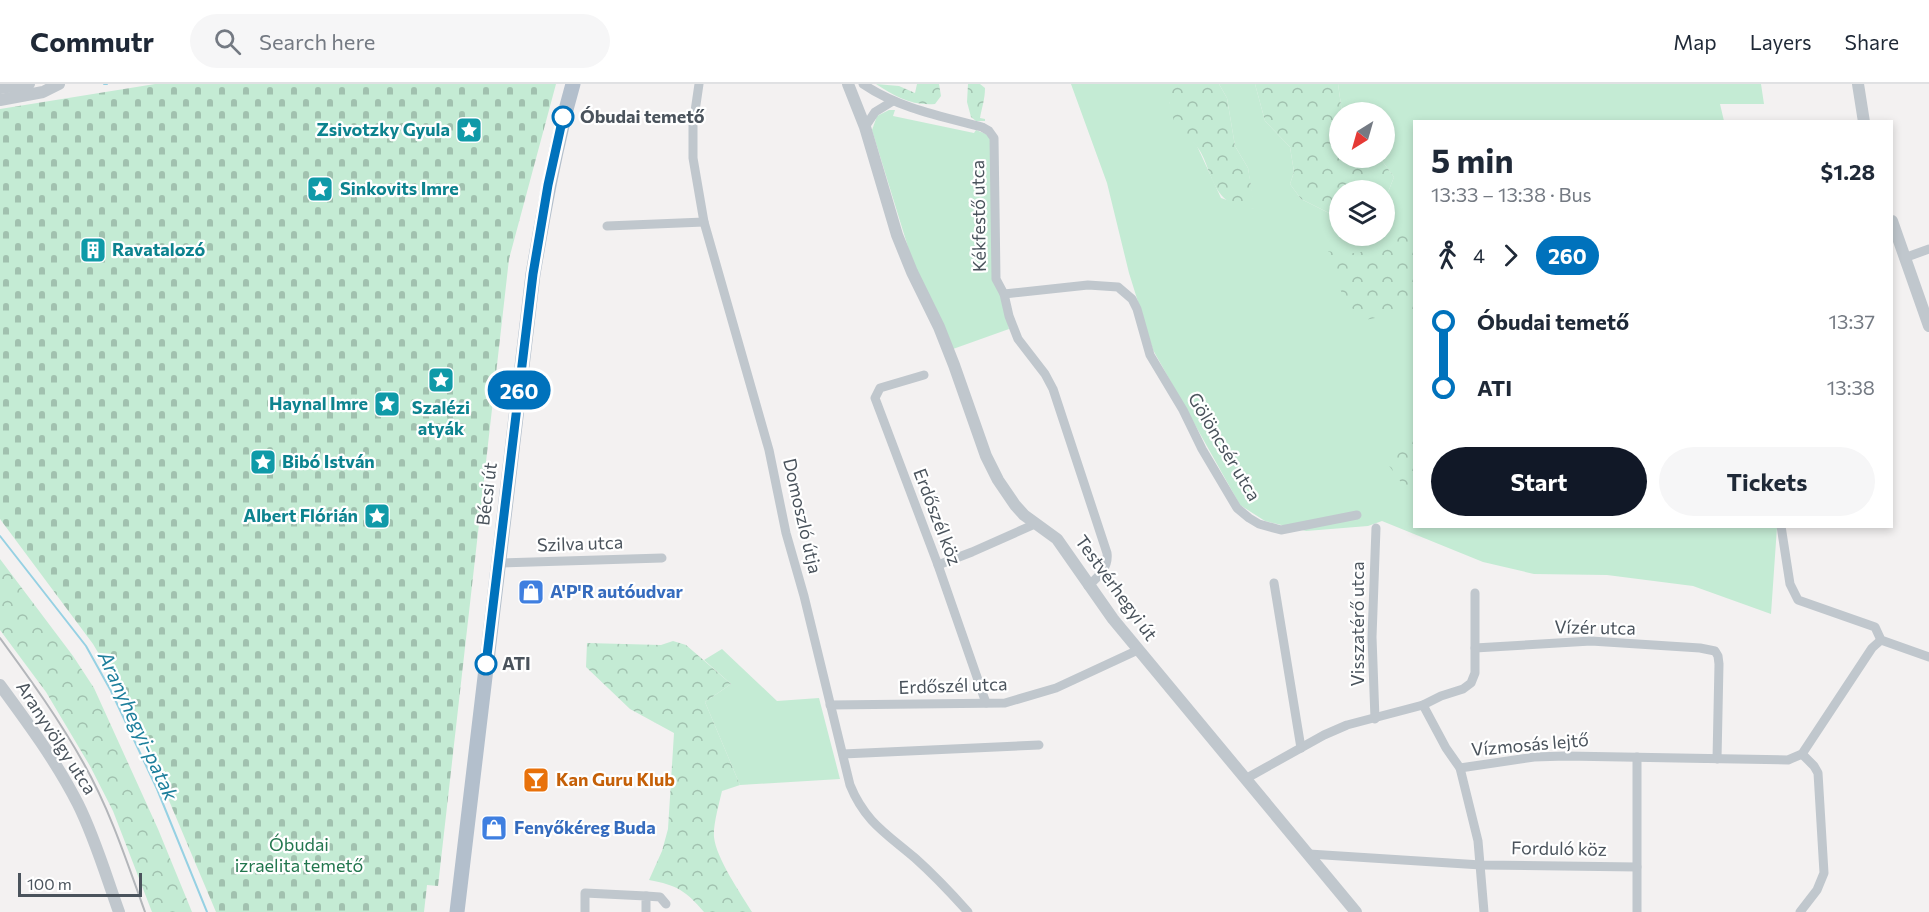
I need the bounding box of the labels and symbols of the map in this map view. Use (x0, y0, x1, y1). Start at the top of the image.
north arrow (1329, 102, 1395, 168)
place label: Óbudai temető (580, 105, 705, 127)
marker: Óbudai temető (552, 106, 574, 128)
place icon: Zsivotzky Gyula (454, 115, 484, 145)
place label: Zsivotzky Gyula (316, 118, 450, 140)
street label: Kékfestő utca (966, 160, 990, 272)
place icon: Sinkovits Imre (305, 174, 335, 204)
place label: Sinkovits Imre (340, 177, 459, 199)
building icon: Ravatalozó (78, 235, 108, 265)
place label: Ravatalozó (112, 238, 206, 260)
place icon: Szalézi atyák (426, 365, 456, 395)
line badge: 260 (484, 370, 554, 410)
street label: Gölöncsér utca (1184, 388, 1266, 505)
place icon: Haynal Imre (372, 389, 402, 419)
place label: Haynal Imre (269, 392, 368, 414)
place label: Szalézi atyák (412, 396, 470, 439)
place icon: Bibó István (248, 447, 278, 477)
place label: Bibó István (282, 450, 375, 472)
street label: Domoszló útja (779, 456, 827, 576)
street label: Bécsi út (471, 461, 501, 527)
street label: Erdőszél köz (909, 465, 967, 568)
place icon: Albert Flórián (362, 501, 392, 531)
place label: Albert Flórián (243, 504, 358, 526)
street label: Testvérhegyi út (1071, 530, 1162, 645)
street label: Szilva utca (536, 531, 623, 555)
street label: Visszatérő utca (1346, 561, 1368, 687)
shop icon: A'P'R autóudvar (516, 577, 546, 607)
place label: A'P'R autóudvar (550, 580, 683, 602)
street label: Vízér utca (1554, 615, 1636, 639)
water label: Aranyhegyi-patak (93, 646, 185, 805)
place label: ATI (502, 652, 531, 674)
marker: ATI (475, 653, 497, 675)
street label: Erdőszél utca (898, 672, 1008, 698)
street label: Aranyvölgy utca (12, 677, 102, 798)
street label: Vízmosás lejtő (1470, 728, 1590, 760)
bar icon: Kan Guru Klub (521, 765, 551, 795)
place label: Kan Guru Klub (556, 768, 675, 790)
shop icon: Fenyőkéreg Buda (479, 813, 509, 843)
place label: Fenyőkéreg Buda (514, 816, 656, 838)
park label: Óbudai izraelita temető (235, 833, 364, 876)
street label: Forduló köz (1511, 836, 1607, 860)
scale bar (18, 870, 142, 898)

